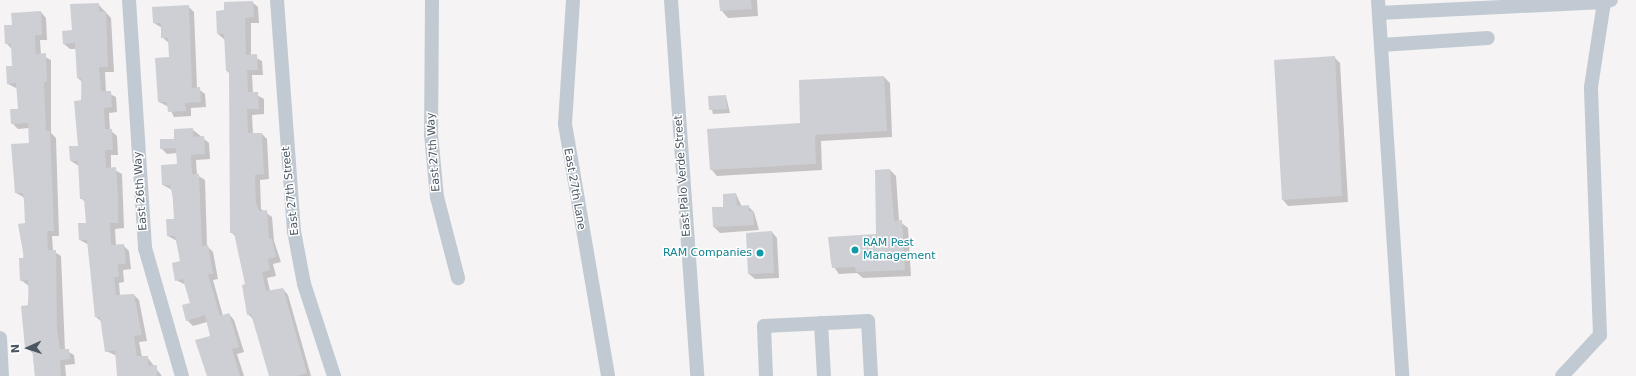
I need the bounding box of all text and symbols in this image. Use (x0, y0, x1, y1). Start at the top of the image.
street label: East 27th Way (425, 112, 443, 192)
street label: East Palo Verde Street (672, 115, 694, 237)
street label: East 27th Street (280, 146, 302, 236)
street label: East 27th Lane (560, 147, 588, 231)
street label: East 26th Way (132, 151, 150, 231)
place label: RAM Pest Management (863, 237, 935, 263)
marker: RAM Pest Management (850, 245, 860, 255)
place label: RAM Companies (663, 246, 752, 260)
marker: RAM Companies (755, 248, 765, 258)
north arrow (8, 328, 48, 368)
text: N (9, 344, 22, 354)

